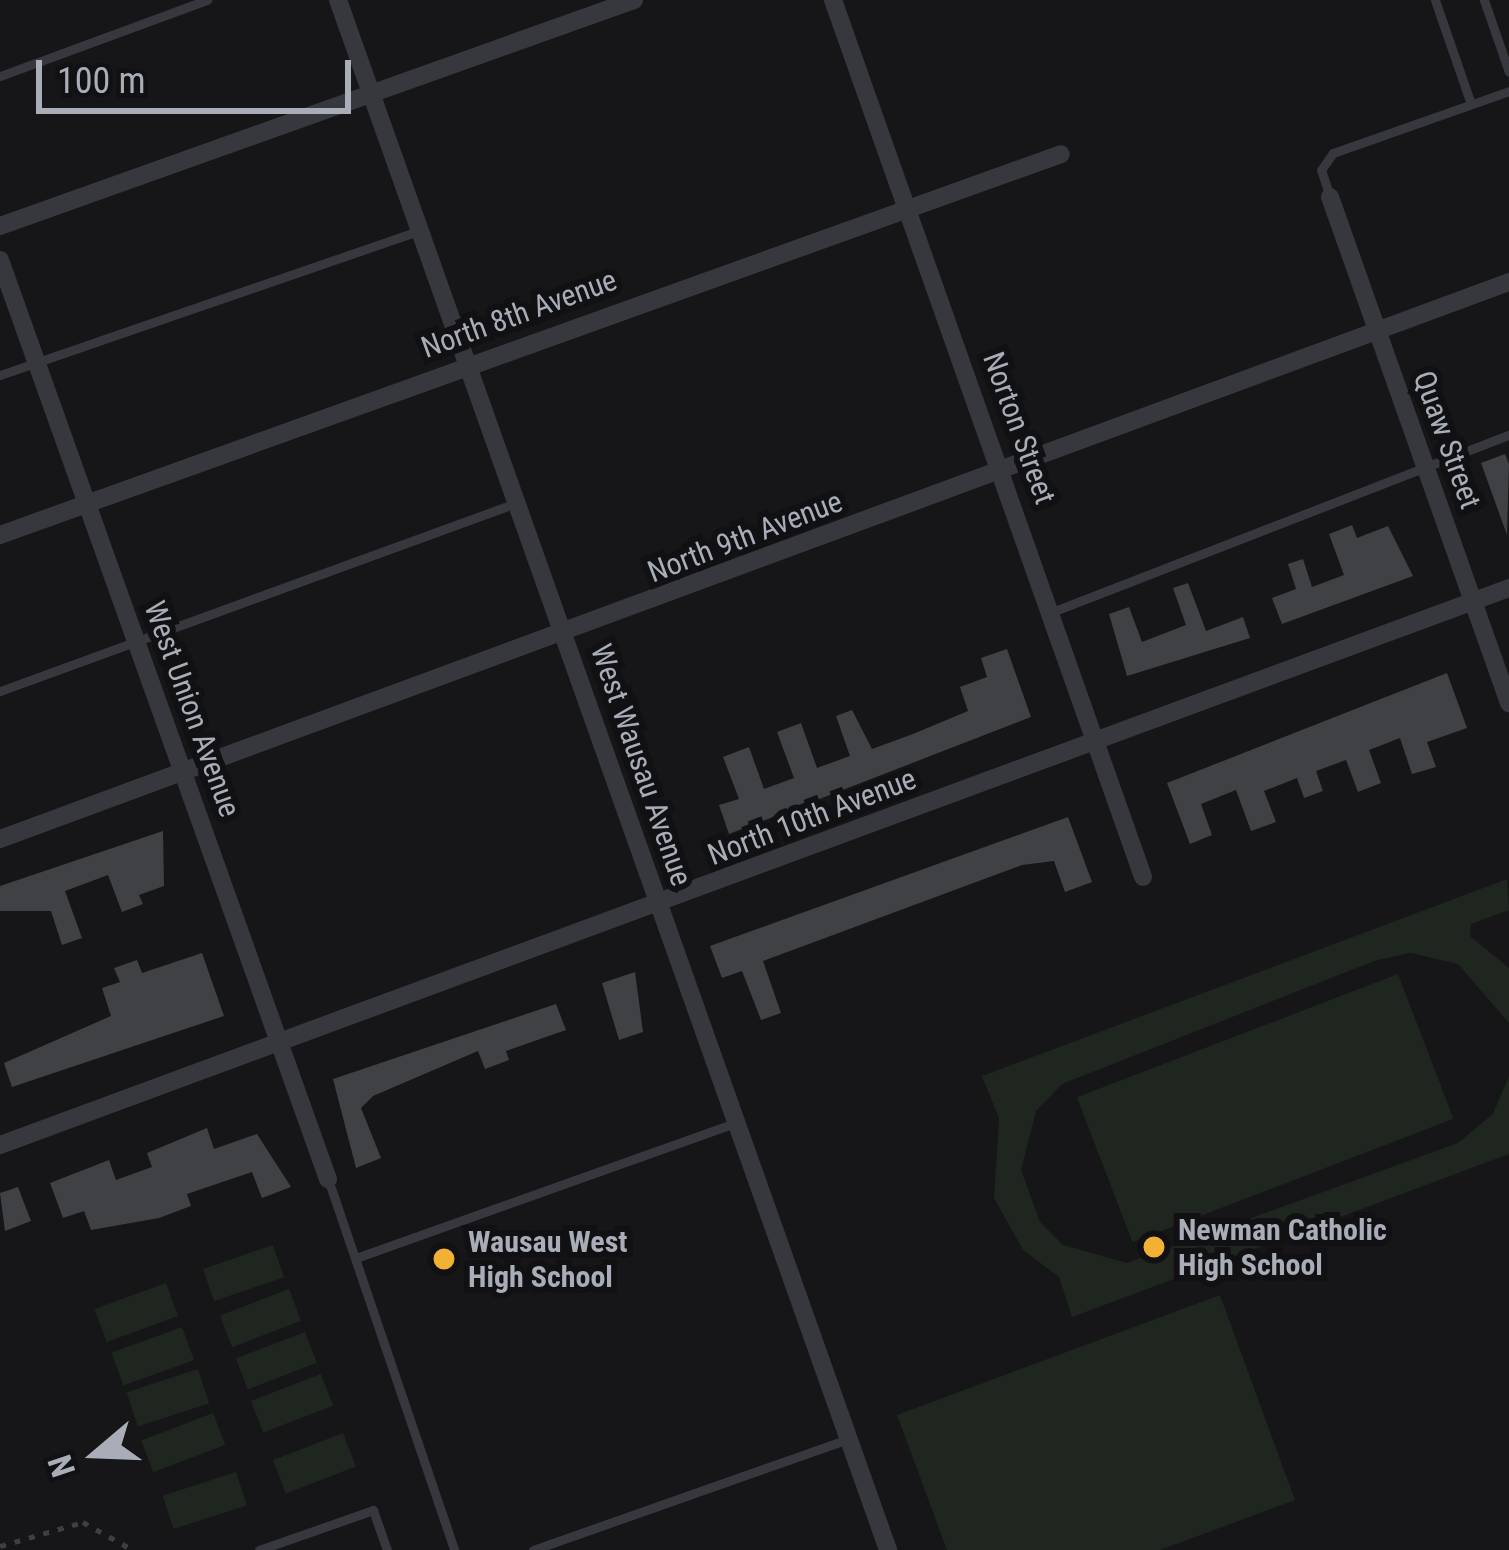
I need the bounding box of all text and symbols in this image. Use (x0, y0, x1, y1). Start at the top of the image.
scale bar (42, 36, 357, 110)
text: 100 m (57, 60, 146, 102)
street label: North 8th Avenue (416, 262, 622, 366)
street label: Norton Street (975, 347, 1063, 509)
street label: Quaw Street (1406, 366, 1488, 514)
street label: North 9th Avenue (643, 483, 847, 591)
street label: West Union Avenue (136, 596, 248, 822)
street label: West Wausau Avenue (583, 640, 699, 890)
street label: North 10th Avenue (703, 761, 921, 873)
place label: Newman Catholic High School (1178, 1212, 1387, 1282)
place label: Wausau West High School (468, 1224, 628, 1294)
marker: Newman Catholic High School (1141, 1234, 1167, 1260)
marker: Wausau West High School (431, 1246, 457, 1272)
north arrow (36, 1394, 156, 1514)
text: N (40, 1450, 83, 1482)

